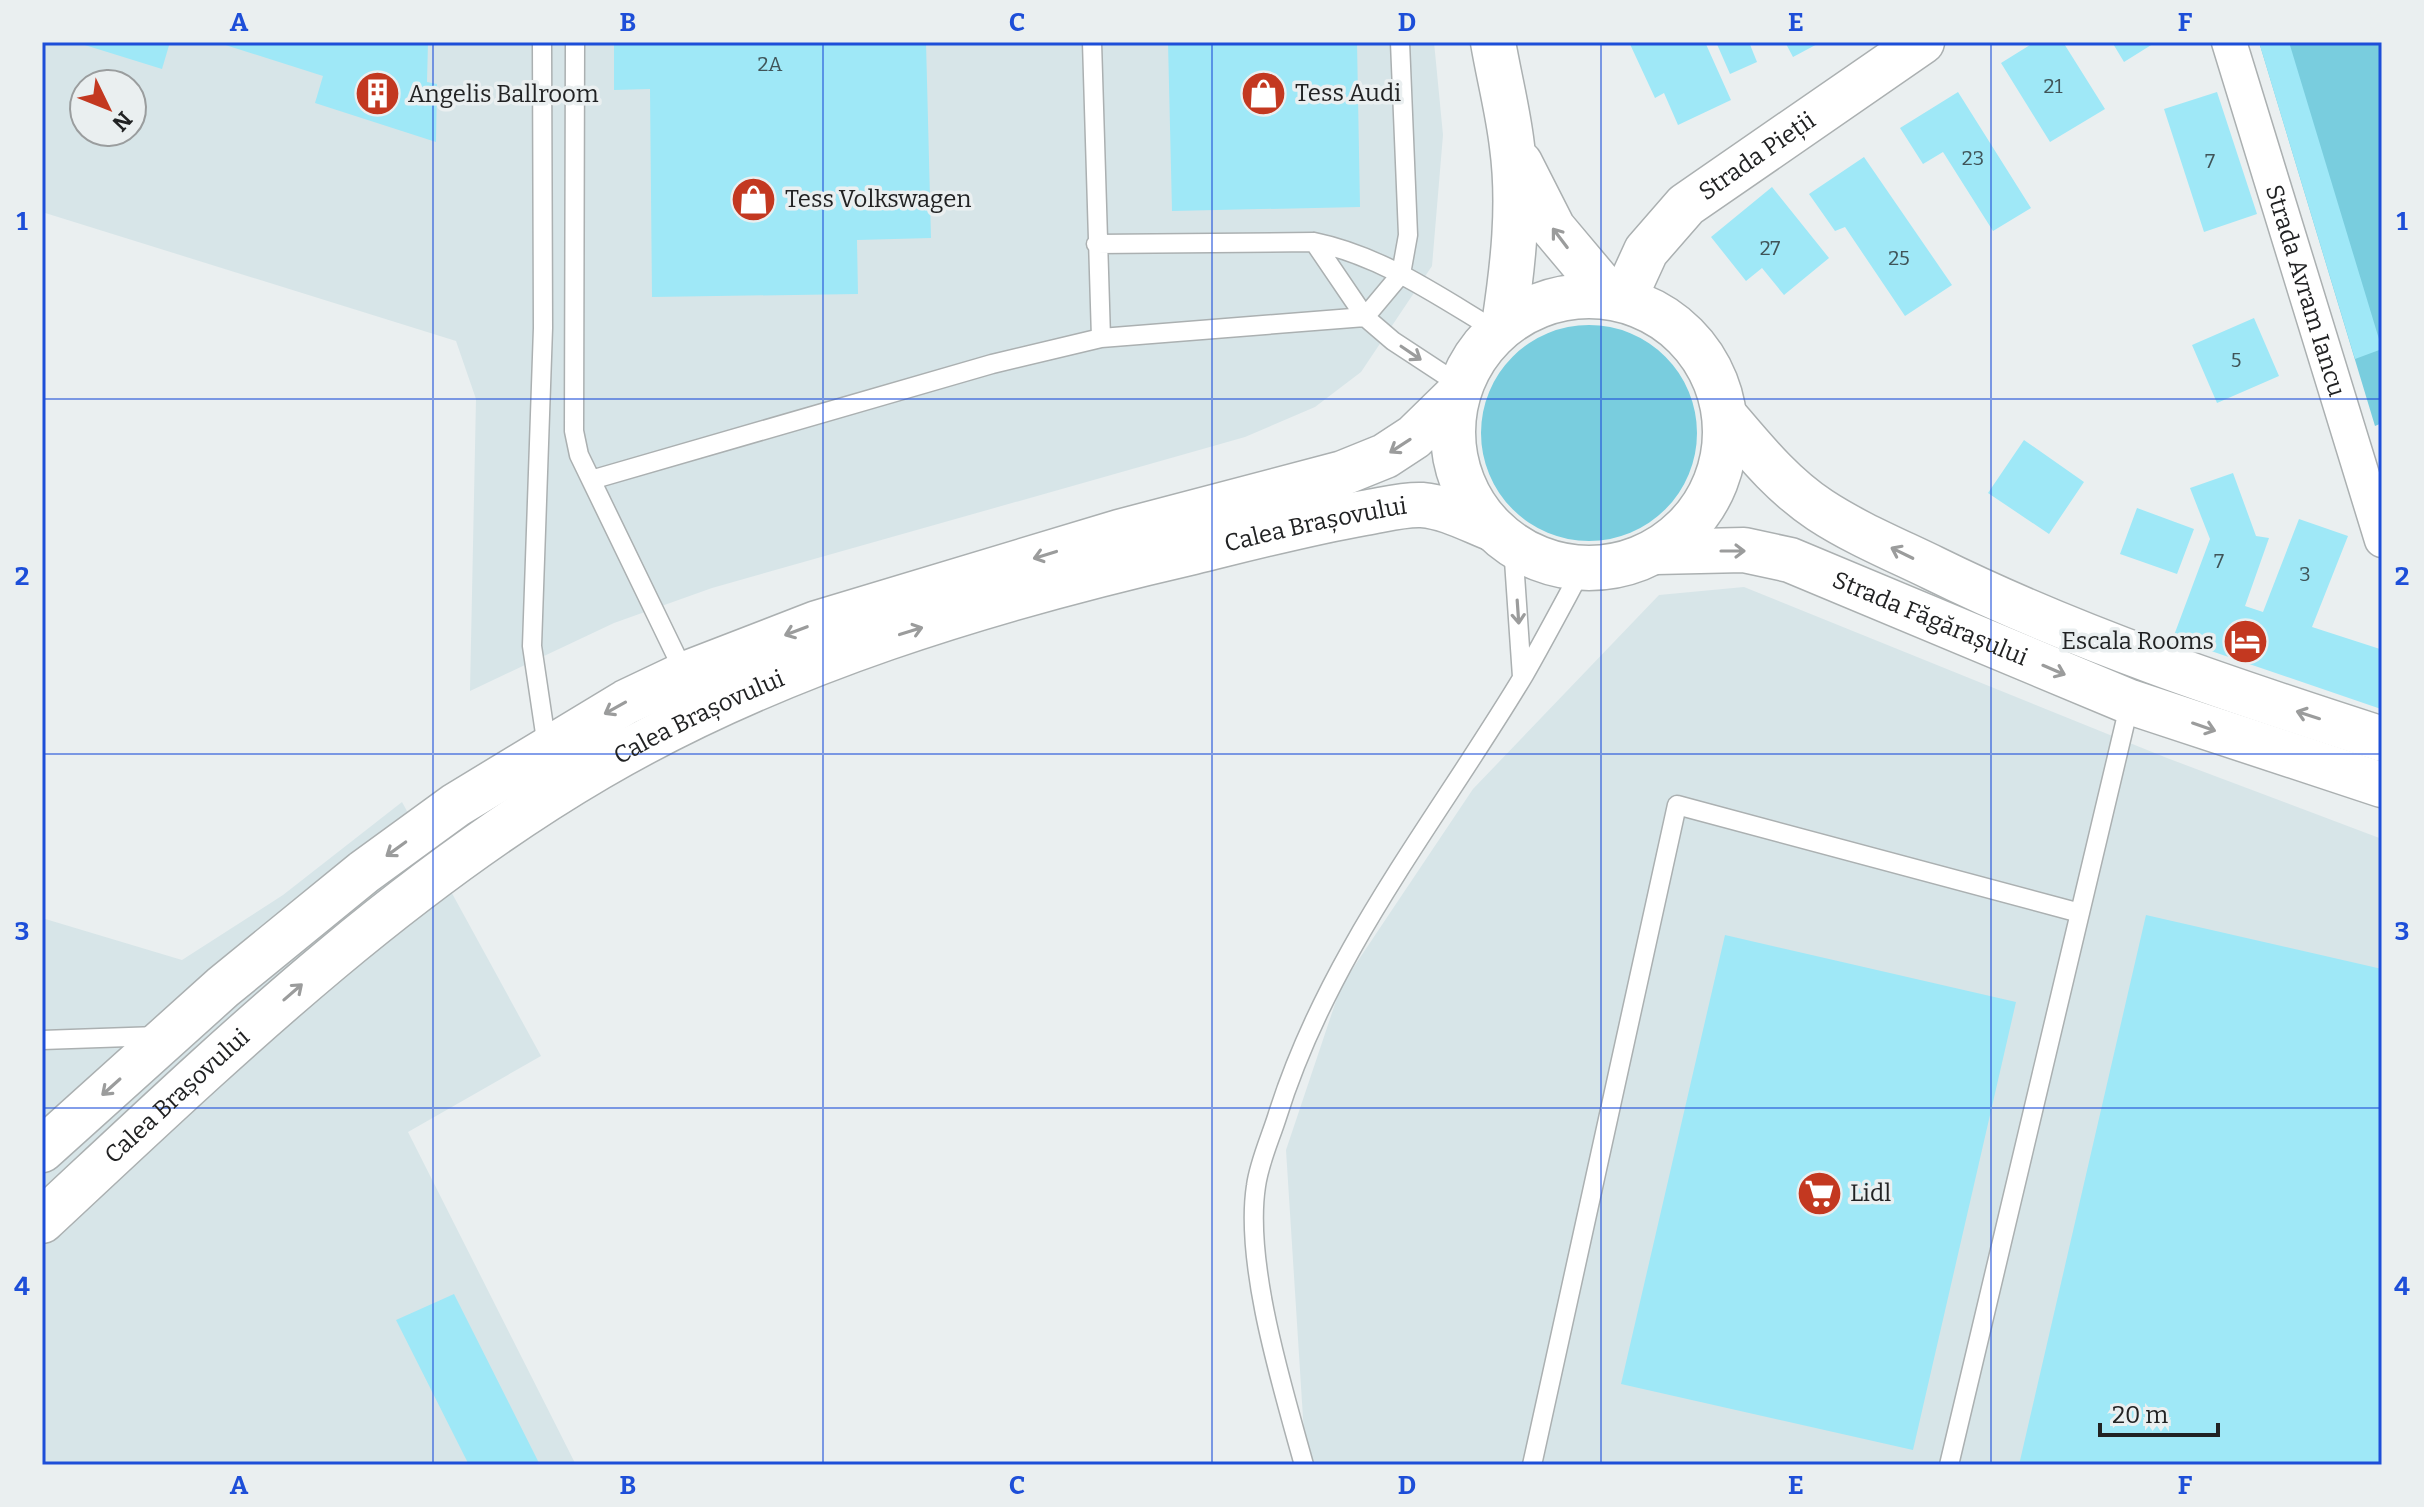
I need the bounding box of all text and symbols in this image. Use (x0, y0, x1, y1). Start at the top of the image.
text: A (230, 7, 249, 38)
text: B (620, 7, 636, 38)
text: C (1009, 7, 1025, 38)
text: D (1398, 7, 1416, 38)
text: E (1788, 7, 1804, 38)
text: F (2178, 7, 2193, 38)
house number: 2A (757, 52, 783, 76)
north arrow (68, 68, 148, 148)
shop icon: Tess Audi (1240, 69, 1288, 117)
building icon: Angelis Ballroom (353, 70, 401, 118)
house number: 21 (2044, 74, 2063, 98)
place label: Tess Audi (1295, 79, 1401, 107)
place label: Angelis Ballroom (408, 80, 599, 108)
text: N (107, 106, 138, 137)
street label: Strada Pieții (1693, 106, 1820, 206)
house number: 23 (1962, 146, 1984, 170)
house number: 7 (2205, 149, 2215, 173)
shop icon: Tess Volkswagen (730, 175, 778, 223)
street label: Strada Avram Iancu (2260, 181, 2351, 400)
place label: Tess Volkswagen (785, 185, 972, 213)
text: 1 (16, 206, 28, 237)
text: 1 (2396, 206, 2408, 237)
one-way arrow (1552, 228, 1569, 249)
house number: 27 (1760, 236, 1780, 260)
house number: 25 (1888, 246, 1910, 270)
one-way arrow (1400, 345, 1422, 361)
house number: 5 (2231, 348, 2241, 372)
one-way arrow (1389, 438, 1412, 454)
street label: Calea Brașovului (1222, 492, 1408, 558)
one-way arrow (1719, 543, 1746, 559)
one-way arrow (1890, 545, 1914, 560)
one-way arrow (1032, 548, 1057, 563)
house number: 7 (2214, 549, 2224, 573)
text: 2 (15, 561, 29, 592)
text: 2 (2395, 561, 2409, 592)
house number: 3 (2299, 562, 2311, 586)
street label: Strada Făgărașului (1829, 565, 2032, 672)
one-way arrow (1511, 598, 1526, 625)
hotel icon: Escala Rooms (2221, 617, 2269, 665)
one-way arrow (898, 623, 923, 637)
one-way arrow (784, 625, 809, 639)
place label: Escala Rooms (2061, 627, 2214, 655)
street label: Calea Brașovului (609, 664, 788, 770)
one-way arrow (2041, 664, 2066, 678)
one-way arrow (604, 700, 627, 716)
one-way arrow (2295, 707, 2320, 722)
one-way arrow (2191, 721, 2216, 736)
one-way arrow (386, 840, 408, 857)
text: 3 (15, 916, 29, 947)
text: 3 (2395, 916, 2409, 947)
one-way arrow (283, 984, 303, 1002)
street label: Calea Brașovului (99, 1023, 255, 1169)
one-way arrow (102, 1078, 122, 1096)
supermarket icon: Lidl (1795, 1169, 1843, 1217)
place label: Lidl (1850, 1179, 1891, 1207)
text: 4 (14, 1271, 30, 1302)
text: 4 (2394, 1271, 2410, 1302)
scale bar (2100, 1387, 2218, 1437)
text: 20 m (2112, 1401, 2168, 1429)
text: A (230, 1470, 249, 1501)
text: B (620, 1470, 636, 1501)
text: C (1009, 1470, 1025, 1501)
text: D (1398, 1470, 1416, 1501)
text: E (1788, 1470, 1804, 1501)
text: F (2178, 1470, 2193, 1501)

